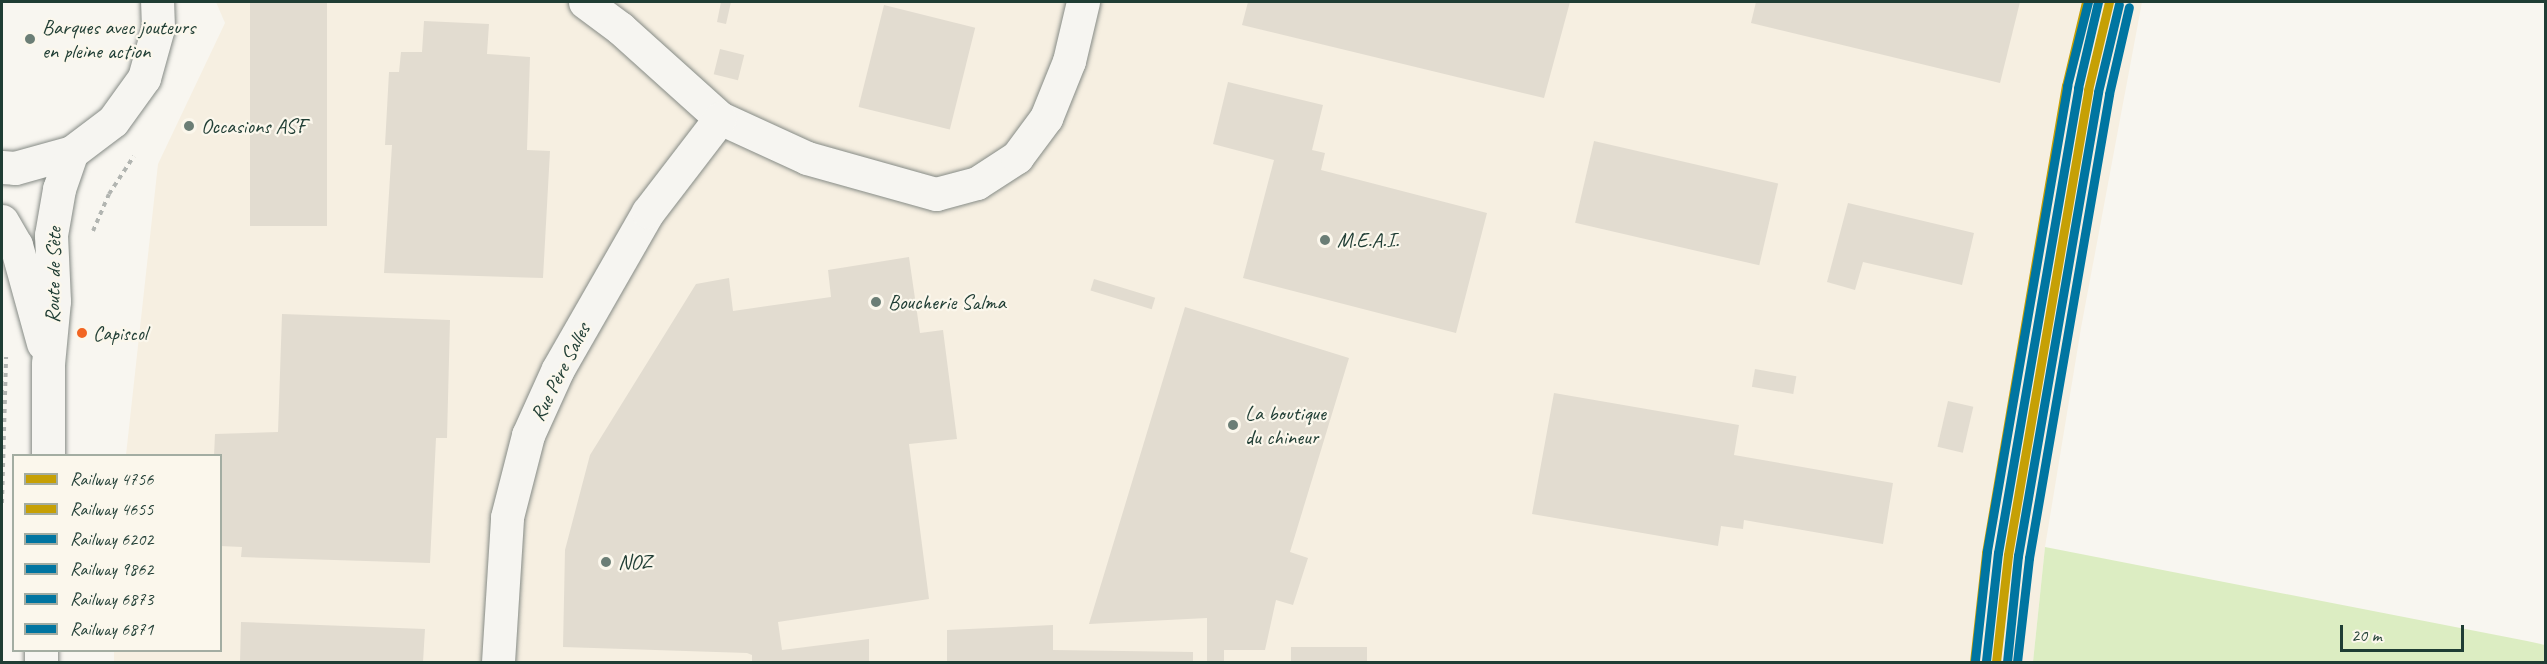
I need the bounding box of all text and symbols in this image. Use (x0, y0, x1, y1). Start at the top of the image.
place label: Barques avec jouteurs en pleine action (42, 14, 195, 64)
marker: Barques avec jouteurs en pleine action (23, 32, 37, 46)
place label: Occasions ASF (201, 113, 306, 139)
marker: Occasions ASF (182, 119, 196, 133)
street label: Route de Sète (40, 227, 66, 323)
place label: M.E.A.I. (1337, 227, 1399, 253)
marker: M.E.A.I. (1318, 233, 1332, 247)
place label: Boucherie Salma (888, 289, 1005, 315)
marker: Boucherie Salma (869, 295, 883, 309)
street label: Rue Père Salles (525, 319, 595, 425)
place label: Capiscol (93, 321, 147, 345)
marker: Capiscol (76, 327, 88, 339)
place label: La boutique du chineur (1245, 400, 1326, 450)
marker: La boutique du chineur (1226, 418, 1240, 432)
legend (12, 454, 222, 652)
text: Railway 4756 (70, 468, 153, 490)
text: Railway 4655 (70, 498, 153, 520)
text: Railway 6202 (70, 528, 153, 550)
place label: NOZ (618, 549, 652, 575)
marker: NOZ (599, 555, 613, 569)
text: Railway 9862 (70, 558, 153, 580)
text: Railway 6873 (70, 588, 153, 610)
scale bar (2343, 613, 2468, 651)
text: Railway 6871 (70, 618, 153, 640)
text: 20 m (2351, 624, 2382, 646)

